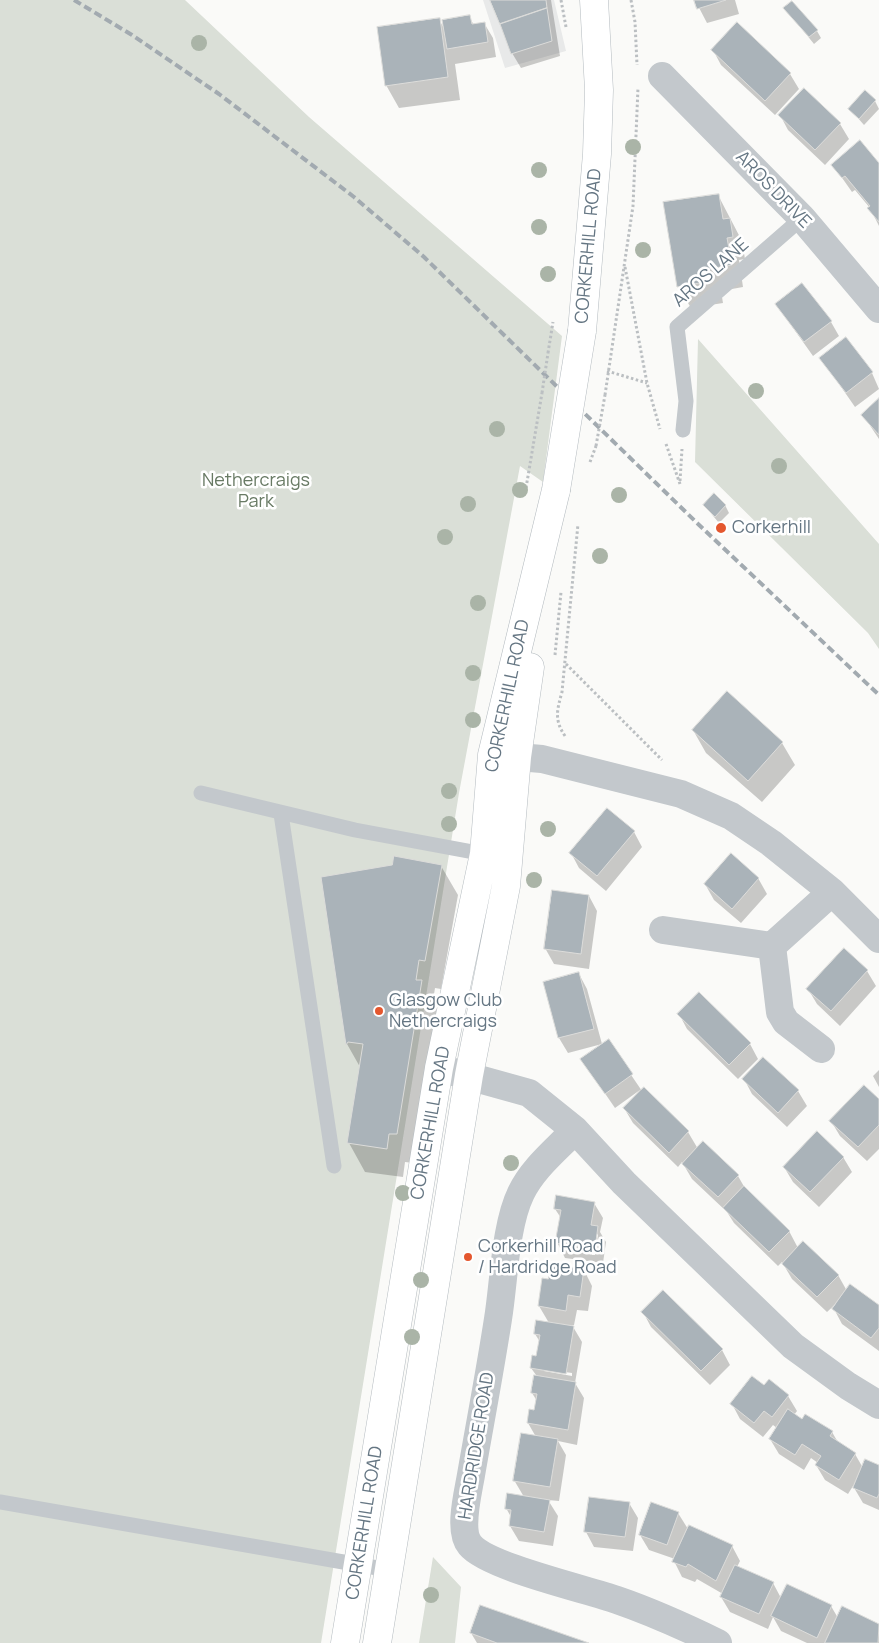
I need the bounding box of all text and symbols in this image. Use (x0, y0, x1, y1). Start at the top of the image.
street label: AROS DRIVE (731, 147, 815, 233)
street label: CORKERHILL ROAD (571, 168, 607, 324)
street label: AROS LANE (669, 234, 753, 312)
park label: Nethercraigs Park (202, 470, 310, 512)
place label: Corkerhill (732, 517, 811, 539)
marker: Corkerhill (714, 521, 728, 535)
street label: CORKERHILL ROAD (481, 618, 535, 774)
place label: Glasgow Club Nethercraigs (389, 990, 502, 1032)
marker: Glasgow Club Nethercraigs (373, 1005, 385, 1017)
street label: CORKERHILL ROAD (407, 1045, 455, 1201)
place label: Corkerhill Road / Hardridge Road (478, 1236, 617, 1278)
marker: Corkerhill Road / Hardridge Road (462, 1251, 474, 1263)
street label: HARDRIDGE ROAD (455, 1371, 499, 1521)
street label: CORKERHILL ROAD (342, 1444, 388, 1602)

